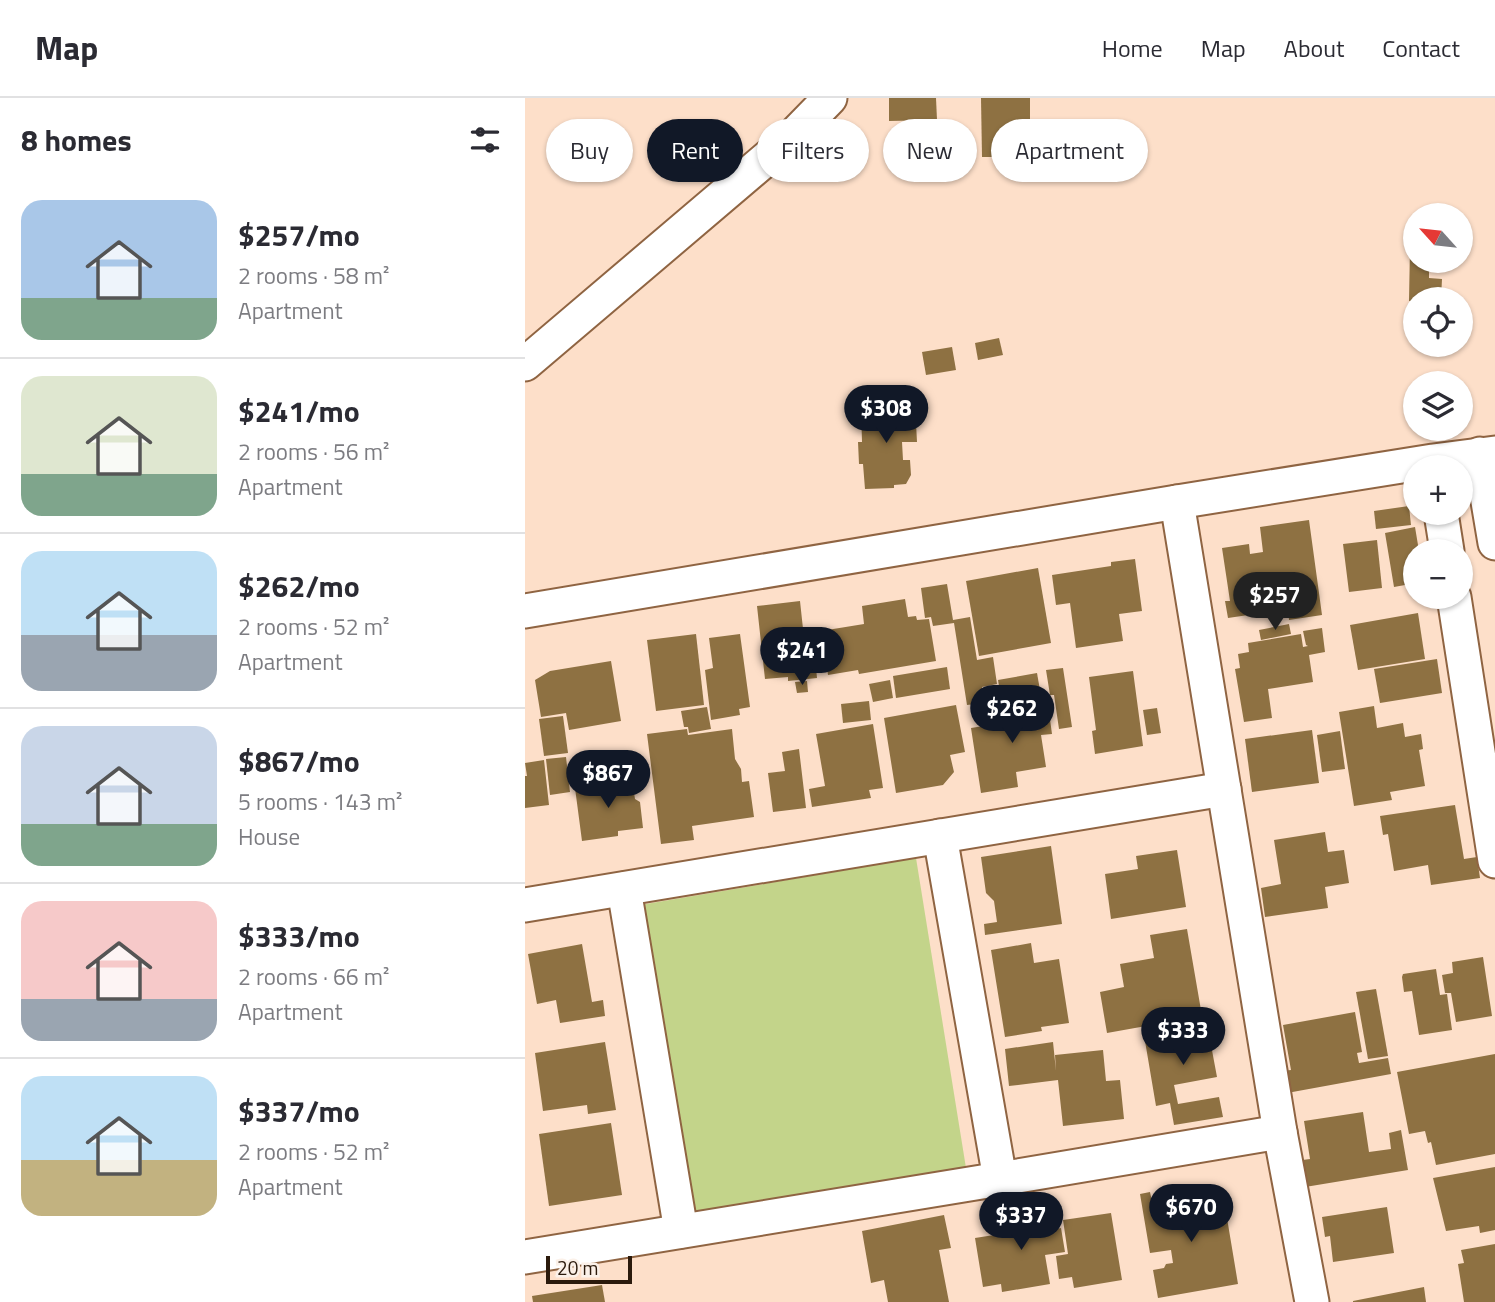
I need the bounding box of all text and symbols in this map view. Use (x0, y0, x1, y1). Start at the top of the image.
text: Map (35, 23, 98, 73)
text: Home (1102, 30, 1163, 66)
text: Map (1201, 30, 1246, 66)
text: About (1284, 30, 1344, 66)
text: Contact (1382, 30, 1460, 66)
text: 8 homes (21, 117, 132, 163)
chip: Buy (546, 119, 633, 182)
chip: Rent (647, 119, 743, 182)
chip: Filters (757, 119, 869, 182)
chip: New (883, 119, 977, 182)
chip: Apartment (991, 119, 1148, 182)
icon: filters (466, 121, 504, 159)
north arrow (1403, 203, 1473, 273)
map controls (1403, 203, 1473, 609)
text: $257/mo (238, 212, 360, 258)
icon: home (77, 228, 161, 312)
text: 2 rooms · 58 m² (238, 258, 389, 293)
button: locate (1403, 287, 1473, 357)
text: Apartment (238, 293, 343, 328)
button: layers (1403, 371, 1473, 441)
pin: $308 (845, 386, 927, 445)
text: $241/mo (238, 388, 360, 434)
text: $308 (860, 390, 912, 425)
icon: home (77, 404, 161, 488)
text: 2 rooms · 56 m² (238, 434, 389, 469)
button: + (1403, 455, 1473, 525)
text: Apartment (238, 469, 343, 504)
button: − (1403, 539, 1473, 609)
text: $262/mo (238, 563, 360, 609)
pin: $257 (1234, 573, 1316, 632)
text: $257 (1249, 577, 1301, 612)
icon: home (77, 579, 161, 663)
text: 2 rooms · 52 m² (238, 609, 389, 644)
pin: $241 (761, 628, 843, 687)
text: $241 (776, 632, 828, 667)
text: Apartment (238, 644, 343, 679)
pin: $262 (971, 686, 1053, 745)
text: $262 (986, 690, 1038, 725)
text: $867/mo (238, 738, 360, 784)
pin: $867 (567, 750, 649, 810)
icon: home (77, 754, 161, 838)
text: $867 (582, 755, 634, 790)
text: 5 rooms · 143 m² (238, 784, 402, 819)
text: House (238, 819, 300, 854)
text: $333/mo (238, 913, 360, 959)
icon: home (77, 929, 161, 1013)
text: 2 rooms · 66 m² (238, 959, 389, 994)
text: Apartment (238, 994, 343, 1029)
pin: $333 (1142, 1007, 1224, 1067)
text: $333 (1157, 1012, 1209, 1047)
text: $337/mo (238, 1088, 360, 1134)
icon: home (77, 1104, 161, 1188)
text: 2 rooms · 52 m² (238, 1134, 389, 1169)
text: Apartment (238, 1169, 343, 1204)
pin: $670 (1150, 1184, 1232, 1244)
text: $670 (1165, 1189, 1217, 1224)
pin: $337 (980, 1192, 1062, 1252)
text: $337 (995, 1197, 1047, 1232)
scale bar (546, 1253, 632, 1285)
text: 20 m (557, 1253, 598, 1282)

